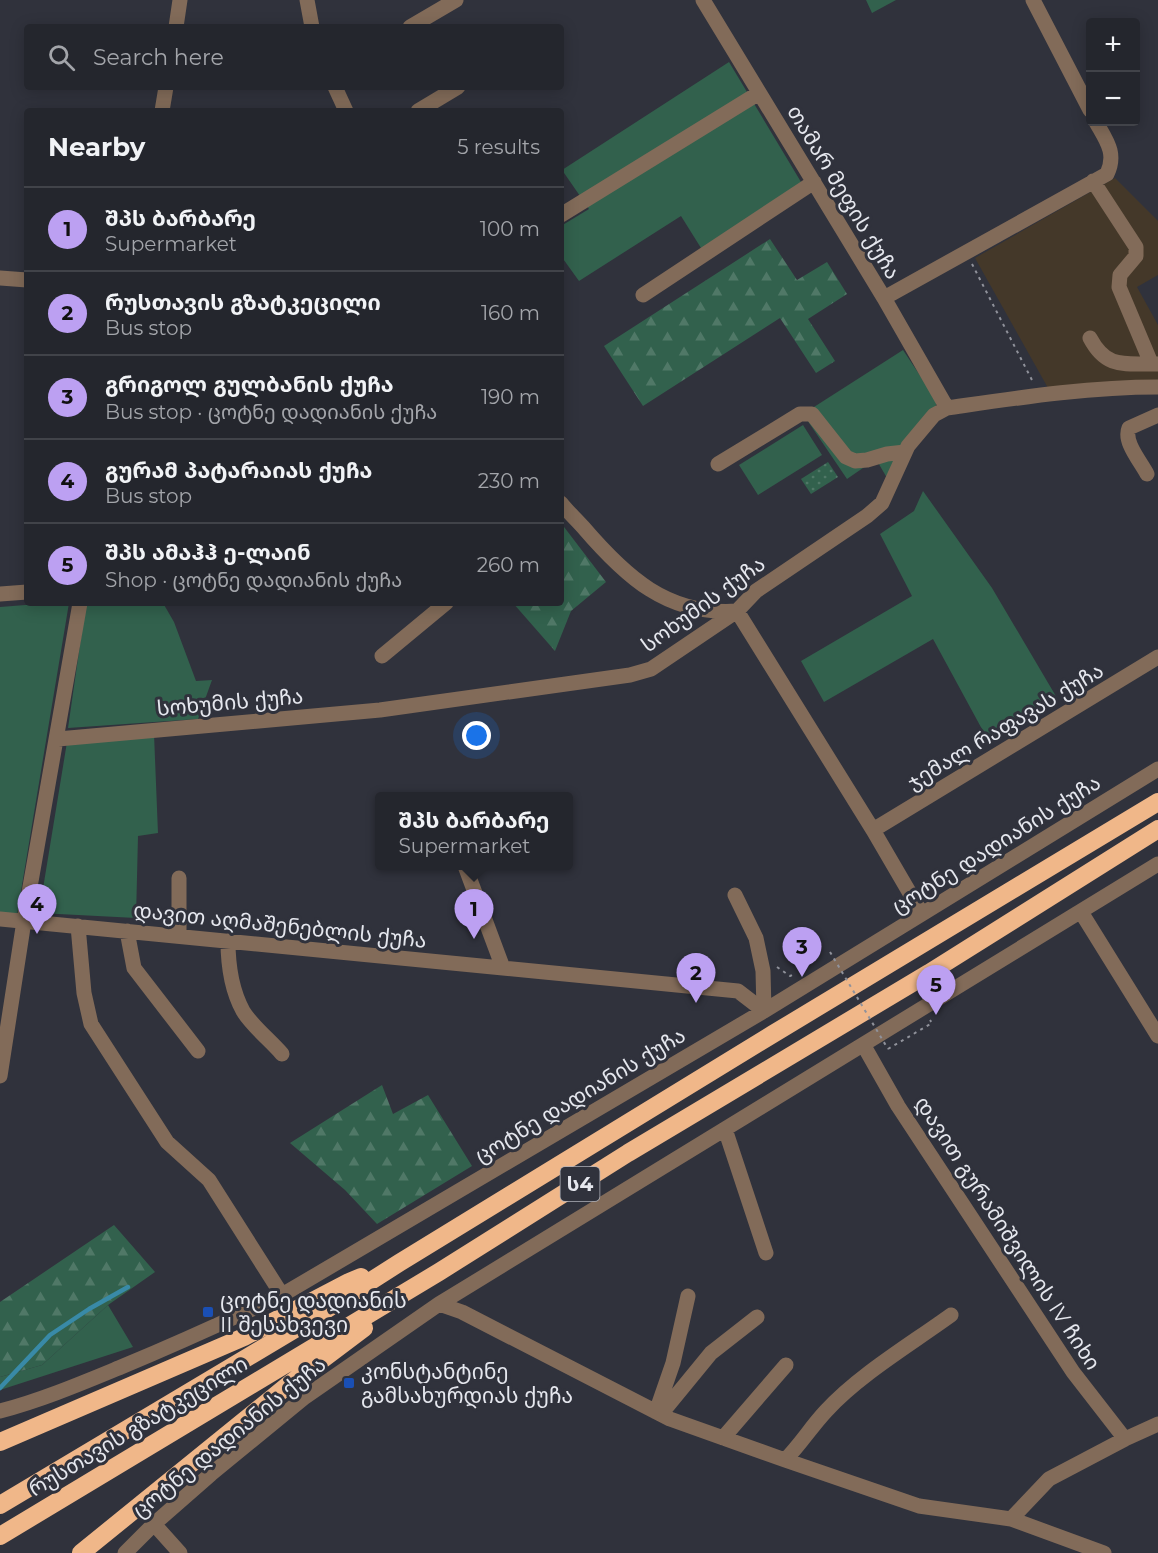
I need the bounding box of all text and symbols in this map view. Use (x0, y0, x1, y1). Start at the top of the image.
map controls (1086, 18, 1140, 126)
button: + (1086, 18, 1140, 72)
search box (24, 24, 564, 90)
icon: search (45, 41, 78, 74)
text: Search here (93, 44, 224, 71)
button: − (1086, 72, 1140, 126)
street label: თამარ მეფის ქუჩა (782, 100, 906, 284)
text: Nearby (48, 131, 145, 163)
text: 5 results (457, 135, 540, 159)
text: შპს ბარბარე (105, 205, 256, 232)
text: 1 (64, 217, 71, 241)
text: 100 m (480, 217, 540, 241)
text: Supermarket (105, 232, 237, 256)
text: რუსთავის გზატკეცილი (105, 289, 381, 316)
text: 2 (62, 301, 73, 325)
text: 160 m (481, 301, 540, 325)
text: Bus stop (105, 316, 192, 340)
text: გრიგოლ გულბანის ქუჩა (105, 371, 394, 398)
text: 3 (62, 385, 73, 409)
text: 190 m (481, 385, 540, 409)
text: Bus stop · ცოტნე დადიანის ქუჩა (105, 400, 437, 424)
text: გურამ პატარაიას ქუჩა (105, 457, 372, 484)
text: 4 (61, 469, 74, 493)
text: 230 m (478, 469, 540, 493)
text: Bus stop (105, 484, 192, 508)
text: შპს ამაჰჰ ე-ლაინ (105, 539, 311, 566)
street label: სოხუმის ქუჩა (636, 551, 770, 657)
text: 5 (62, 553, 73, 577)
text: 260 m (477, 553, 540, 577)
text: Shop · ცოტნე დადიანის ქუჩა (105, 568, 402, 592)
street label: ჯემალ რაფავას ქუჩა (902, 657, 1108, 795)
street label: სოხუმის ქუჩა (156, 683, 304, 721)
your location (462, 721, 491, 750)
street label: ცოტნე დადიანის ქუჩა (887, 769, 1105, 919)
popup (375, 792, 573, 870)
text: შპს ბარბარე (398, 807, 550, 834)
text: Supermarket (398, 834, 530, 858)
pin: 4 (18, 884, 57, 934)
pin: 1 (454, 890, 494, 939)
street label: დავით აღმაშენებლის ქუჩა (132, 897, 428, 954)
pin: 3 (782, 928, 822, 977)
pin: 2 (676, 954, 716, 1003)
pin: 5 (916, 966, 956, 1015)
street label: ცოტნე დადიანის ქუჩა (470, 1022, 690, 1169)
street label: დავით გურამიშვილის IV ჩიხი (909, 1092, 1106, 1375)
road number: ს4 (560, 1167, 600, 1201)
place label: ცოტნე დადიანის II შესახვევი (220, 1288, 407, 1337)
marker: ცოტნე დადიანის II შესახვევი (201, 1305, 215, 1319)
street label: რუსთავის გზატკეცილი (24, 1351, 252, 1502)
street label: ცოტნე დადიანის ქუჩა (127, 1351, 331, 1523)
place label: კონსტანტინე გამსახურდიას ქუჩა (361, 1359, 573, 1409)
marker: კონსტანტინე გამსახურდიას ქუჩა (342, 1376, 356, 1390)

